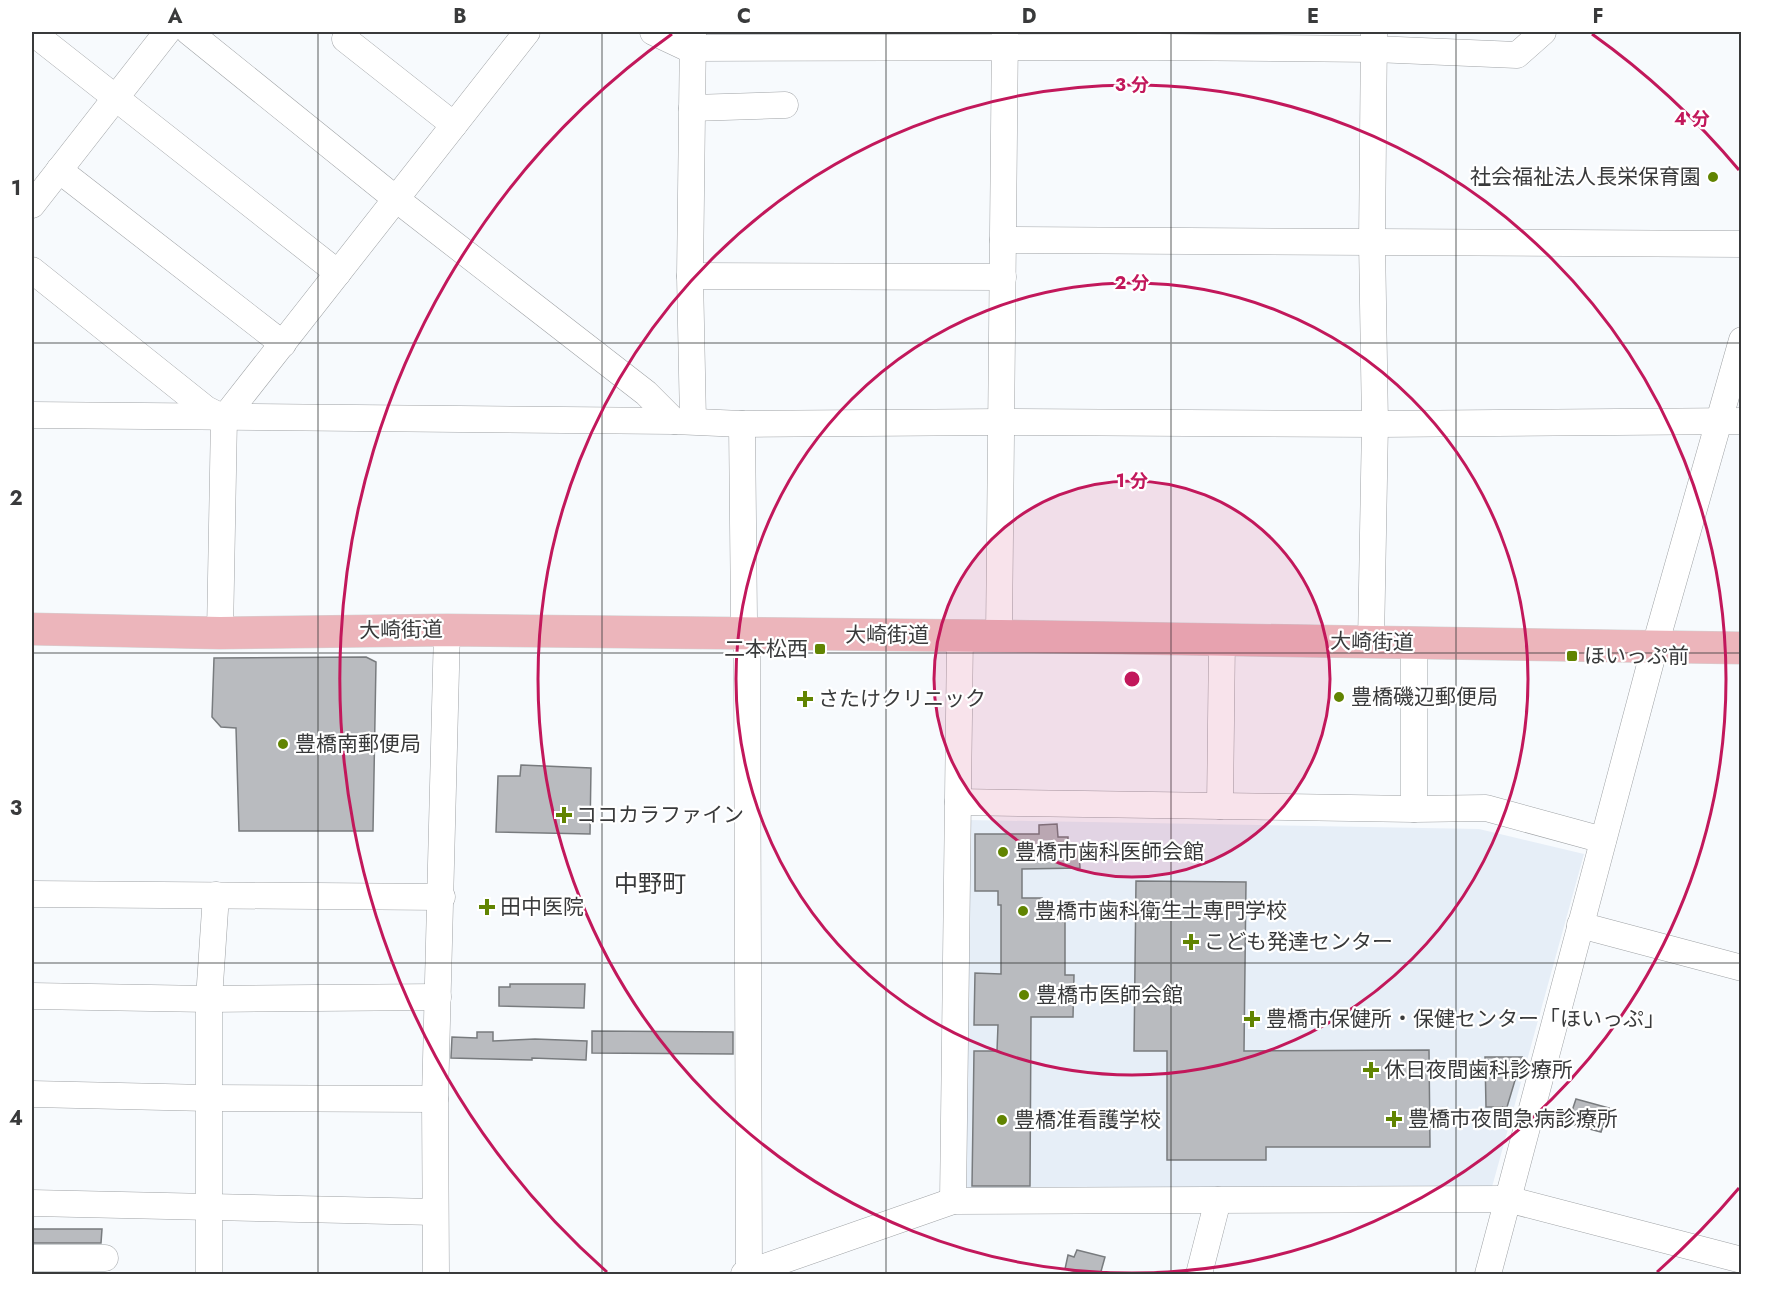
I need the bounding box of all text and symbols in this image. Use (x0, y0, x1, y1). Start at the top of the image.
text: A (167, 2, 183, 31)
text: B (453, 2, 467, 31)
text: C (737, 2, 751, 31)
text: D (1022, 2, 1036, 31)
text: E (1307, 2, 1319, 31)
text: F (1592, 2, 1604, 31)
text: 3 分 (1115, 72, 1149, 98)
text: 4 分 (1674, 106, 1710, 132)
place label: 社会福祉法人長栄保育園 (1470, 162, 1701, 192)
marker: 社会福祉法人長栄保育園 (1706, 170, 1720, 184)
text: 1 (11, 174, 21, 203)
text: 2 分 (1114, 270, 1150, 296)
text: 1 分 (1116, 468, 1148, 494)
text: 2 (9, 484, 23, 513)
street label: 大崎街道 (359, 614, 443, 646)
street label: 大崎街道 (845, 620, 929, 650)
street label: 大崎街道 (1330, 626, 1414, 658)
place label: 二本松西 (724, 634, 808, 664)
place label: ほいっぷ前 (1584, 641, 1689, 671)
marker: 二本松西 (813, 642, 827, 656)
marker: ほいっぷ前 (1565, 649, 1579, 663)
centre of rings (1122, 669, 1142, 689)
place label: 豊橋磯辺郵便局 (1351, 682, 1498, 712)
place label: さたけクリニック (818, 684, 986, 714)
marker: さたけクリニック (796, 690, 814, 708)
marker: 豊橋磯辺郵便局 (1332, 690, 1346, 704)
place label: 豊橋南郵便局 (295, 729, 421, 759)
marker: 豊橋南郵便局 (276, 737, 290, 751)
text: 3 (10, 794, 22, 823)
place label: ココカラファイン (576, 800, 744, 830)
marker: ココカラファイン (557, 808, 571, 822)
place label: 豊橋市歯科医師会館 (1015, 837, 1204, 867)
marker: 豊橋市歯科医師会館 (996, 845, 1010, 859)
district label: 中野町 (614, 866, 686, 901)
place label: 田中医院 (500, 892, 584, 922)
place label: 豊橋市歯科衛生士専門学校 (1035, 896, 1287, 926)
marker: 田中医院 (478, 898, 496, 916)
marker: 豊橋市歯科衛生士専門学校 (1016, 904, 1030, 918)
place label: こども発達センター (1204, 927, 1393, 957)
marker: こども発達センター (1182, 933, 1200, 951)
place label: 豊橋市医師会館 (1036, 980, 1183, 1010)
marker: 豊橋市医師会館 (1017, 988, 1031, 1002)
place label: 豊橋市保健所・保健センター「ほいっぷ」 (1266, 1004, 1665, 1034)
marker: 豊橋市保健所・保健センター「ほいっぷ」 (1243, 1010, 1261, 1028)
place label: 休日夜間歯科診療所 (1384, 1055, 1573, 1085)
marker: 休日夜間歯科診療所 (1362, 1061, 1380, 1079)
text: 4 (9, 1104, 23, 1133)
place label: 豊橋市夜間急病診療所 (1408, 1104, 1618, 1134)
place label: 豊橋准看護学校 (1014, 1105, 1161, 1135)
marker: 豊橋市夜間急病診療所 (1385, 1110, 1403, 1128)
marker: 豊橋准看護学校 (995, 1113, 1009, 1127)

